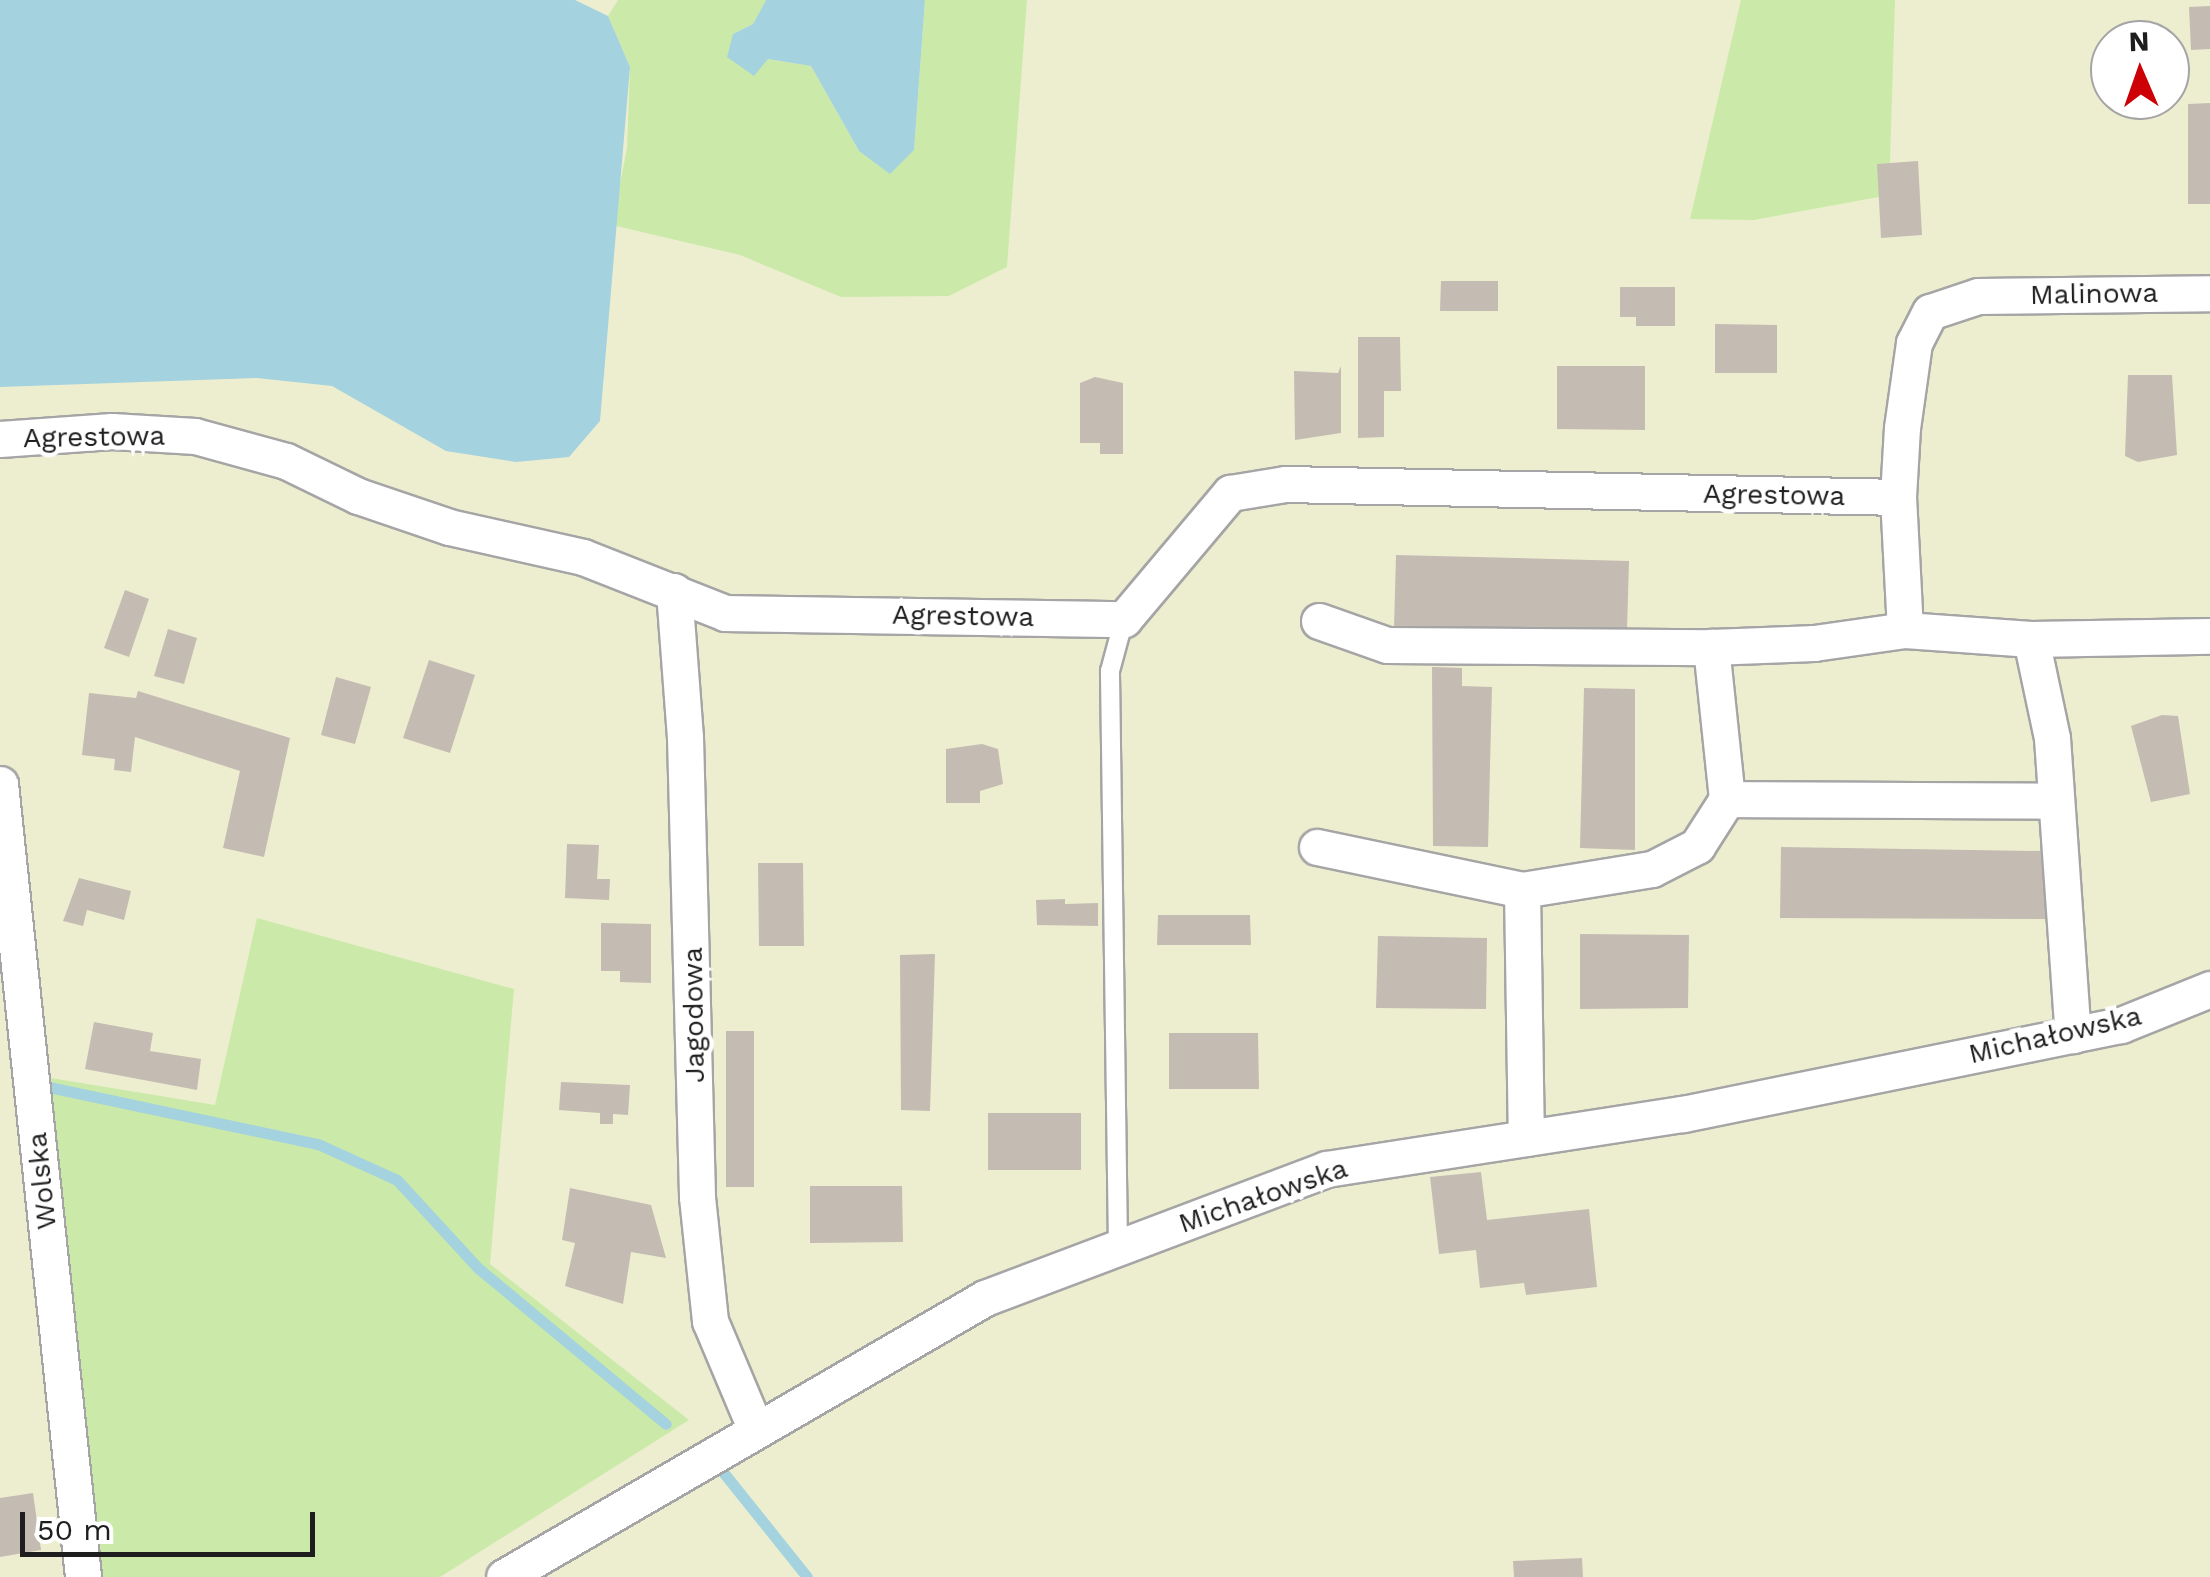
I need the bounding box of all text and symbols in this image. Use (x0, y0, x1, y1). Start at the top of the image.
north arrow (2090, 20, 2190, 120)
text: N (2128, 25, 2150, 58)
street label: Malinowa (2030, 276, 2158, 312)
street label: Agrestowa (23, 419, 165, 455)
street label: Agrestowa (1703, 477, 1845, 513)
street label: Agrestowa (892, 598, 1034, 634)
street label: Jagodowa (676, 947, 712, 1083)
street label: Michałowska (1965, 999, 2145, 1071)
street label: Wolska (20, 1131, 64, 1231)
street label: Michałowska (1174, 1151, 1352, 1241)
scale bar (25, 1492, 320, 1554)
text: 50 m (37, 1512, 112, 1547)

